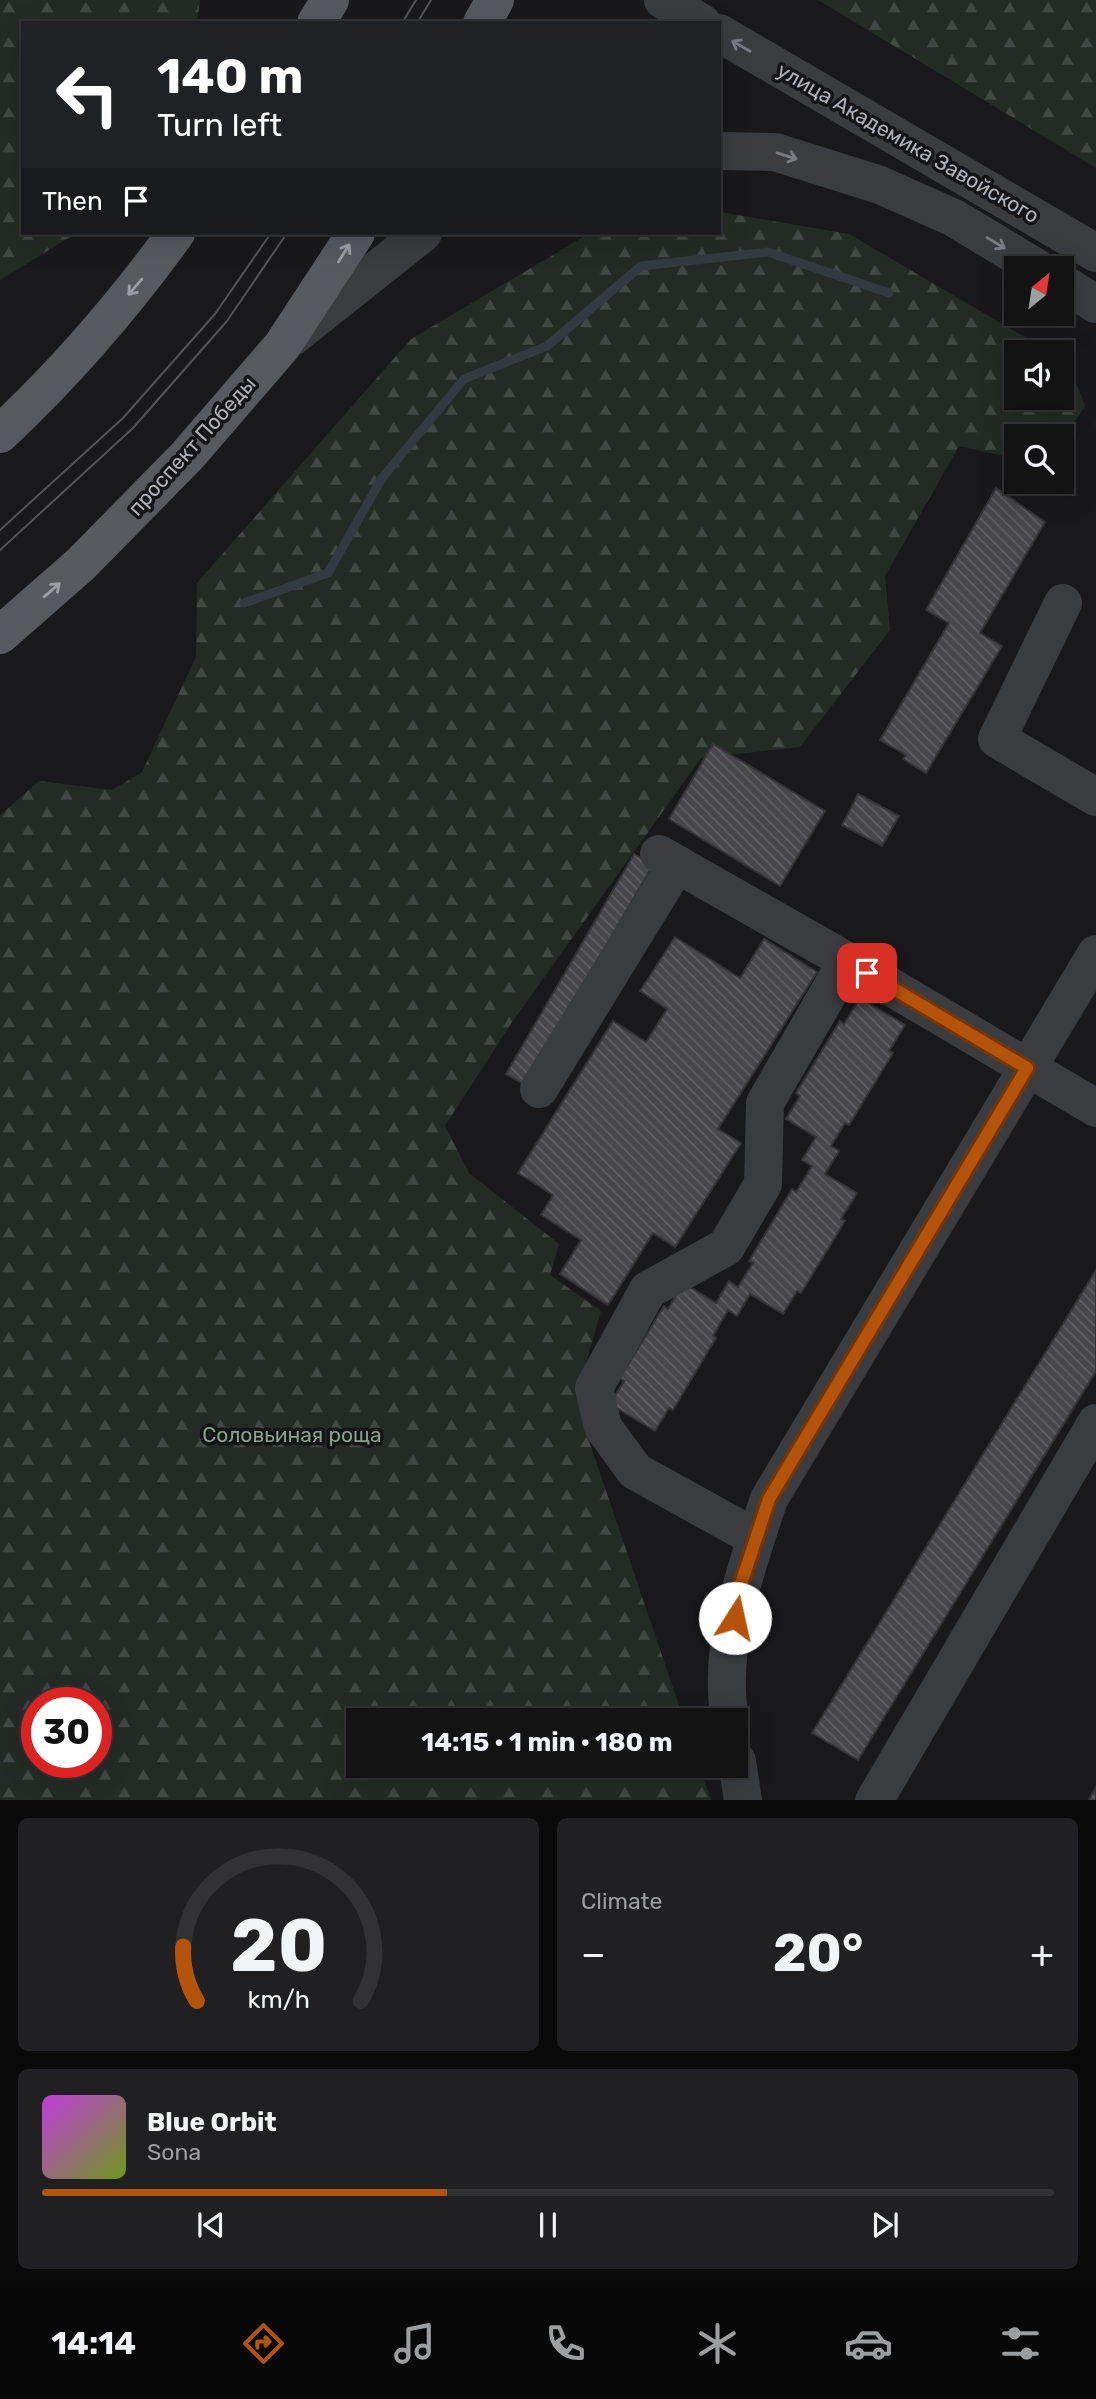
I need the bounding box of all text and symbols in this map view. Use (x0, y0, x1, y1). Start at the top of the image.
one-way arrow (731, 38, 751, 52)
text: 140 m (157, 47, 303, 105)
icon: left (42, 49, 133, 140)
street label: улица Академика Завойского (773, 57, 1044, 228)
text: Turn left (157, 106, 282, 144)
one-way arrow (776, 151, 798, 164)
icon: arrive (117, 182, 155, 220)
text: Then (42, 186, 103, 217)
one-way arrow (986, 236, 1006, 250)
one-way arrow (337, 243, 351, 263)
north arrow (1004, 256, 1074, 326)
map controls (1004, 256, 1074, 494)
one-way arrow (127, 278, 143, 296)
button: sound (1004, 340, 1074, 410)
street label: проспект Победы (123, 371, 261, 520)
button: search (1004, 424, 1074, 494)
one-way arrow (42, 582, 60, 598)
pin (837, 943, 897, 1003)
icon: arrive (848, 954, 886, 992)
park label: Соловьиная роща (202, 1422, 382, 1447)
position arrow (698, 1581, 772, 1655)
speed limit sign: 30 (21, 1687, 112, 1778)
text: 14:15 · 1 min · 180 m (421, 1727, 673, 1758)
text: Climate (581, 1887, 662, 1915)
text: 20 (230, 1903, 327, 1989)
text: 20° (773, 1922, 863, 1984)
text: − (581, 1931, 606, 1977)
text: + (1030, 1931, 1054, 1977)
text: km/h (247, 1984, 310, 2013)
text: Blue Orbit (147, 2107, 277, 2138)
text: Sona (147, 2138, 201, 2166)
icon: previous (192, 2206, 230, 2244)
icon: pause (529, 2206, 567, 2244)
icon: next (866, 2206, 904, 2244)
icon: directions (239, 2319, 288, 2368)
icon: music (390, 2319, 439, 2368)
icon: phone (541, 2319, 590, 2368)
icon: climate (693, 2319, 742, 2368)
icon: car (844, 2319, 893, 2368)
icon: filters (996, 2319, 1045, 2368)
text: 14:14 (51, 2324, 136, 2362)

